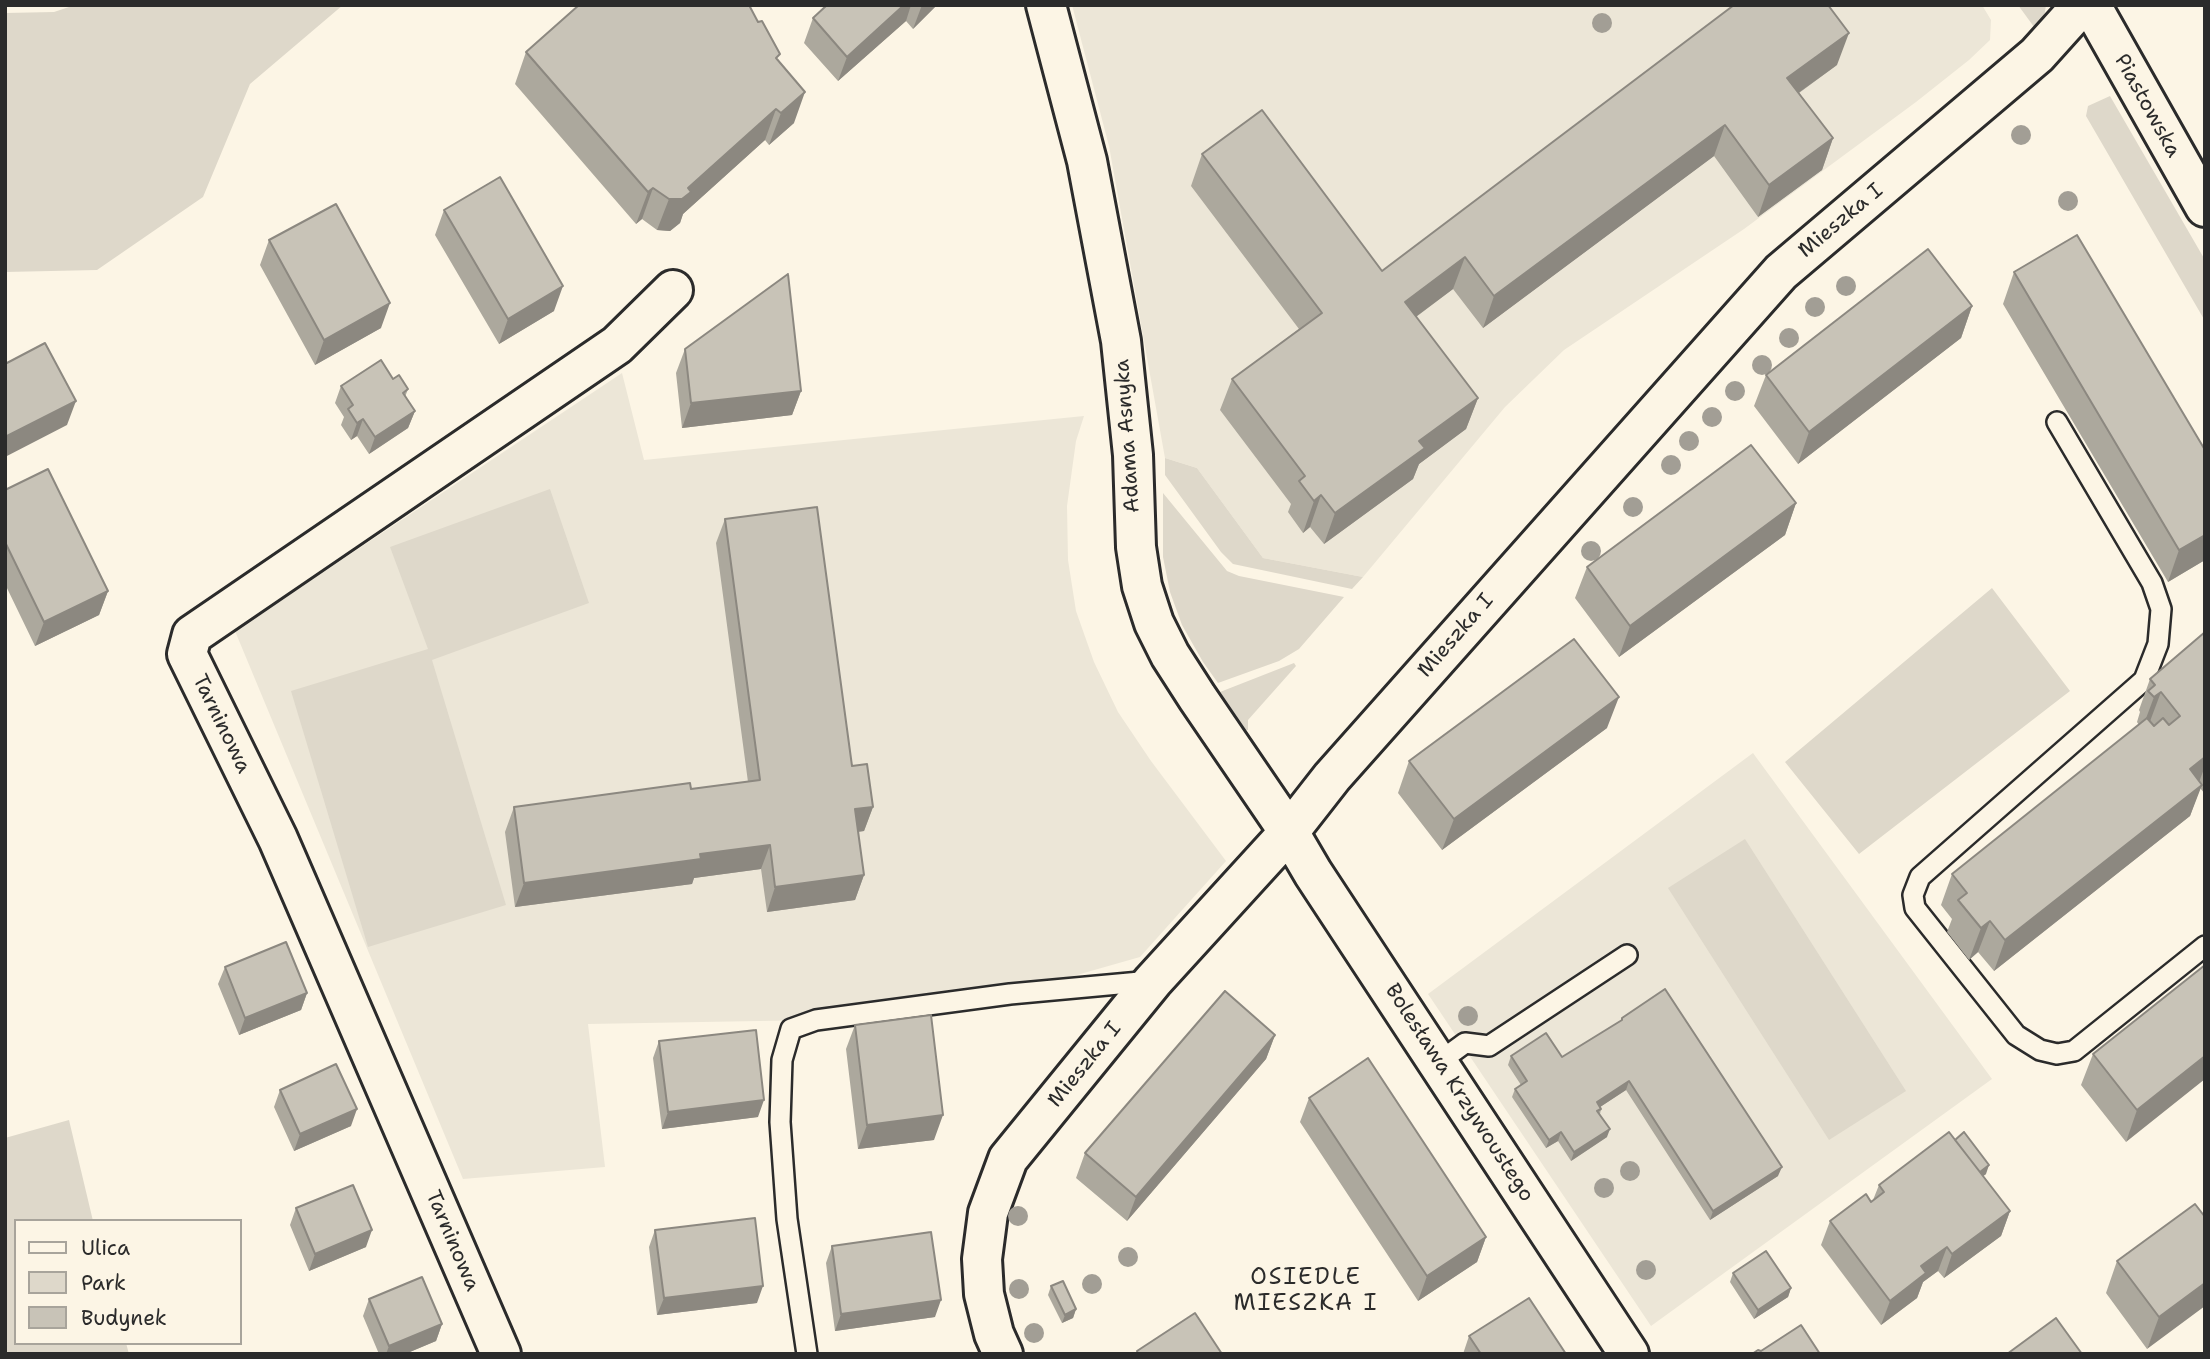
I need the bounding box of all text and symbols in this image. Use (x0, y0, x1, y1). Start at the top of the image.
street label: Piastowska (2108, 50, 2186, 162)
street label: Mieszka I (1794, 178, 1888, 264)
street label: Adama Asnyka (1110, 358, 1146, 514)
street label: Mieszka I (1413, 589, 1499, 683)
street label: Tarninowa (186, 670, 256, 778)
street label: Bolesława Krzywoustego (1379, 979, 1539, 1207)
street label: Mieszka I (1043, 1017, 1127, 1113)
street label: Tarninowa (420, 1187, 484, 1295)
legend (14, 1219, 242, 1345)
text: Ulica (81, 1234, 130, 1262)
district label: OSIEDLE MIESZKA I (1235, 1264, 1377, 1318)
text: Park (81, 1269, 126, 1297)
text: Budynek (81, 1304, 167, 1332)

